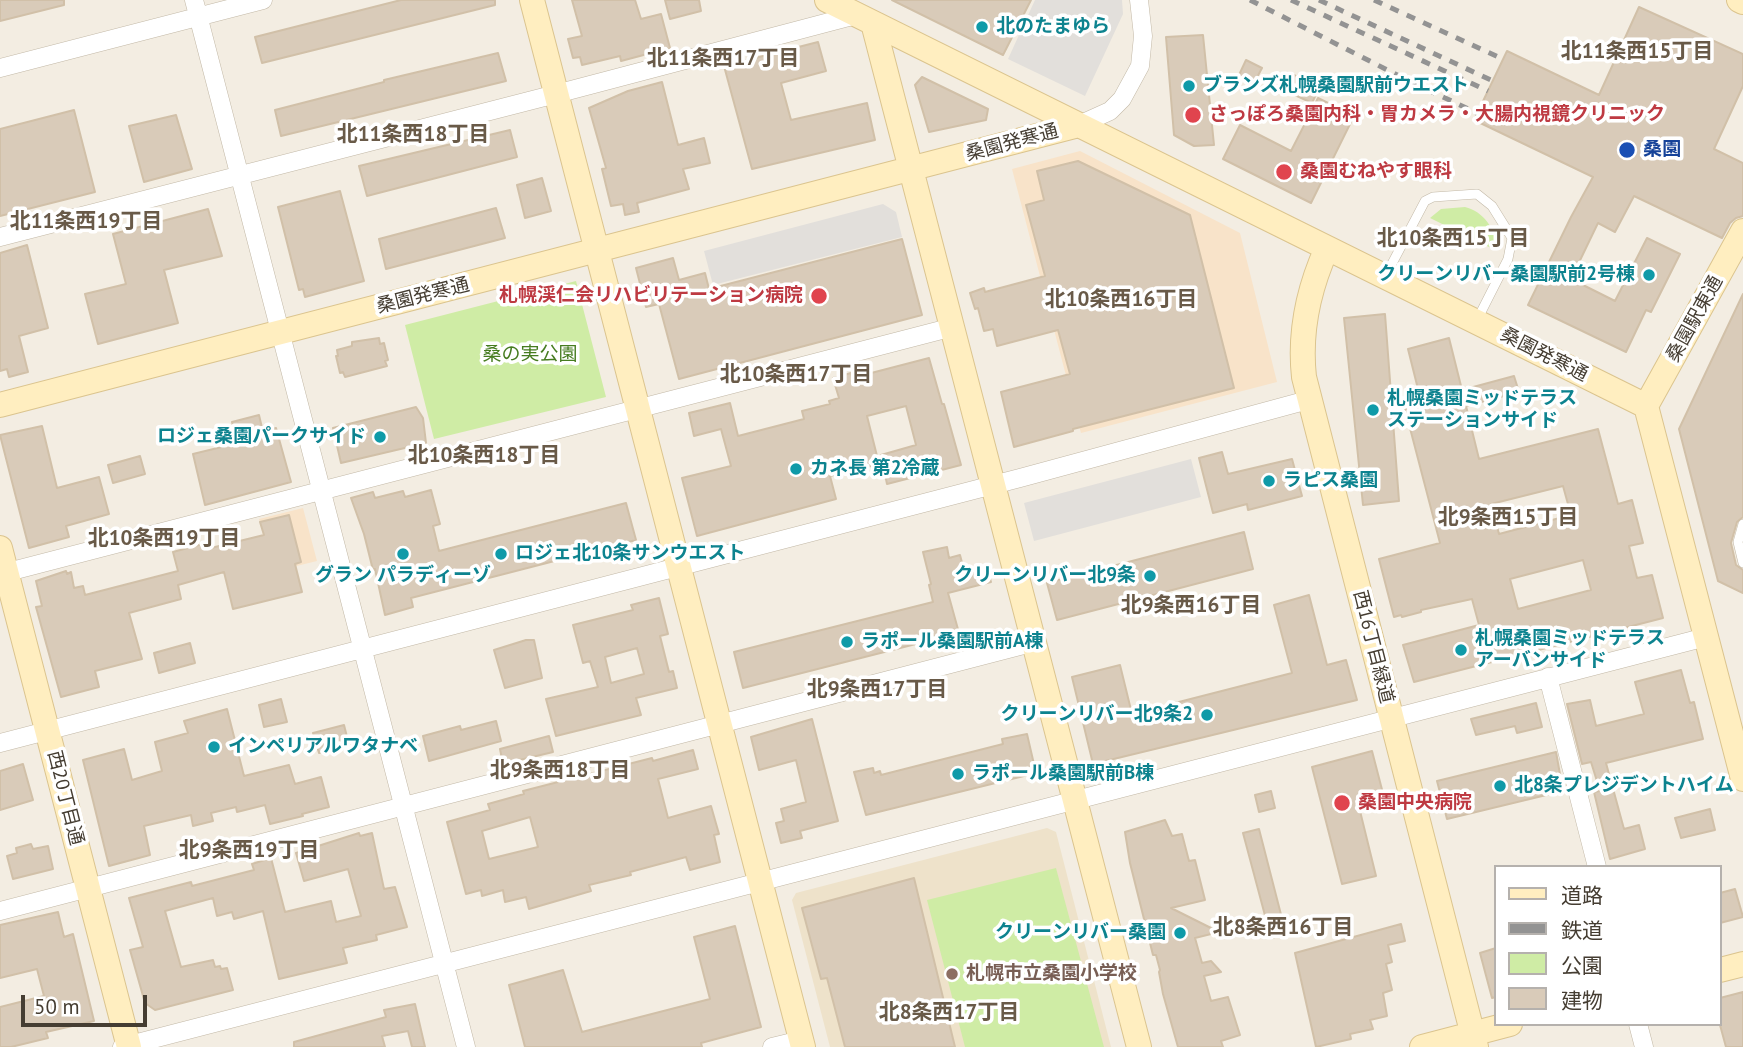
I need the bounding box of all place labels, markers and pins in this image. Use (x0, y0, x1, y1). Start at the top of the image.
place label: 北のたまゆら (996, 16, 1110, 38)
marker: 北のたまゆら (974, 19, 990, 35)
place label: ブランズ札幌桑園駅前ウエスト (1203, 75, 1469, 97)
marker: ブランズ札幌桑園駅前ウエスト (1181, 78, 1197, 94)
place label: さっぽろ桑園内科・胃カメラ・大腸内視鏡クリニック (1209, 104, 1665, 126)
marker: さっぽろ桑園内科・胃カメラ・大腸内視鏡クリニック (1183, 105, 1203, 125)
place label: 桑園 (1643, 139, 1681, 161)
marker: 桑園 (1617, 140, 1637, 160)
place label: 桑園むねやす眼科 (1300, 161, 1452, 183)
marker: 桑園むねやす眼科 (1274, 162, 1294, 182)
place label: クリーンリバー桑園駅前2号棟 (1377, 264, 1635, 286)
marker: クリーンリバー桑園駅前2号棟 (1641, 267, 1657, 283)
place label: 札幌渓仁会リハビリテーション病院 (499, 285, 803, 307)
marker: 札幌渓仁会リハビリテーション病院 (809, 286, 829, 306)
place label: 札幌桑園ミッドテラス ステーションサイド (1387, 388, 1577, 432)
marker: 札幌桑園ミッドテラス ステーションサイド (1365, 402, 1381, 418)
place label: ロジェ桑園パークサイド (157, 426, 366, 448)
marker: ロジェ桑園パークサイド (372, 429, 388, 445)
place label: カネ長 第2冷蔵 (810, 458, 940, 480)
marker: カネ長 第2冷蔵 (788, 461, 804, 477)
place label: ラピス桑園 (1283, 470, 1378, 492)
marker: ラピス桑園 (1261, 473, 1277, 489)
place label: ロジェ北10条サンウエスト (515, 543, 746, 565)
marker: グラン パラディーゾ (395, 546, 411, 562)
marker: ロジェ北10条サンウエスト (493, 546, 509, 562)
place label: グラン パラディーゾ (315, 565, 491, 587)
place label: クリーンリバー北9条 (954, 565, 1136, 587)
marker: クリーンリバー北9条 (1142, 568, 1158, 584)
place label: 札幌桑園ミッドテラス アーバンサイド (1475, 628, 1665, 672)
place label: ラポール桑園駅前A棟 (861, 631, 1043, 653)
marker: ラポール桑園駅前A棟 (839, 634, 855, 650)
marker: 札幌桑園ミッドテラス アーバンサイド (1453, 642, 1469, 658)
place label: クリーンリバー北9条2 (1000, 704, 1193, 726)
marker: クリーンリバー北9条2 (1199, 707, 1215, 723)
place label: インペリアルワタナベ (228, 736, 418, 758)
marker: インペリアルワタナベ (206, 739, 222, 755)
place label: ラポール桑園駅前B棟 (972, 763, 1154, 785)
marker: ラポール桑園駅前B棟 (950, 766, 966, 782)
place label: 北8条プレジデントハイム (1514, 775, 1734, 797)
marker: 北8条プレジデントハイム (1492, 778, 1508, 794)
place label: 桑園中央病院 (1358, 792, 1472, 814)
marker: 桑園中央病院 (1332, 793, 1352, 813)
place label: クリーンリバー桑園 (995, 922, 1166, 944)
marker: クリーンリバー桑園 (1172, 925, 1188, 941)
place label: 札幌市立桑園小学校 (966, 963, 1137, 985)
marker: 札幌市立桑園小学校 (944, 966, 960, 982)

